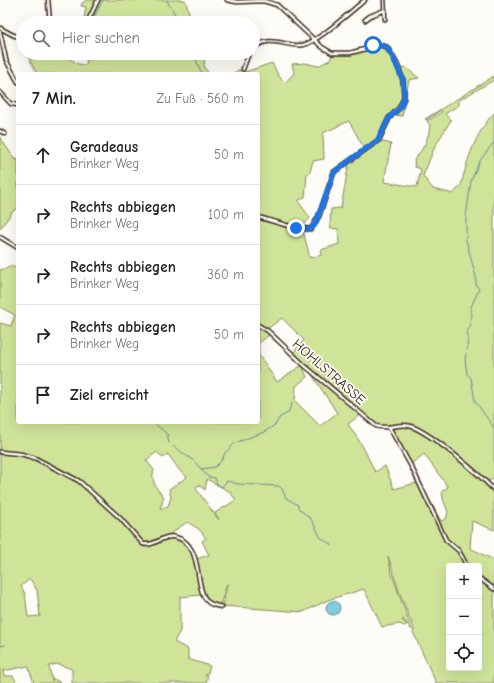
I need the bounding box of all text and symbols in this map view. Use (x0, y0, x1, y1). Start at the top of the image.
search box (16, 16, 260, 60)
icon: search (30, 27, 52, 49)
text: Hier suchen (62, 29, 140, 47)
route start (364, 36, 382, 54)
text: 7 Min. (32, 89, 76, 108)
text: Zu Fuß · 560 m (156, 91, 244, 106)
text: Geradeaus (70, 138, 138, 156)
icon: ahead (32, 144, 54, 166)
text: 50 m (214, 147, 244, 162)
text: Brinker Weg (70, 156, 139, 171)
text: Rechts abbiegen (70, 198, 176, 216)
icon: right (32, 204, 54, 226)
text: 100 m (208, 207, 244, 222)
text: Brinker Weg (70, 216, 139, 231)
route end (287, 219, 305, 237)
text: Rechts abbiegen (70, 258, 176, 276)
icon: right (32, 264, 54, 286)
text: 360 m (207, 267, 244, 282)
text: Brinker Weg (70, 276, 139, 291)
text: Rechts abbiegen (70, 318, 176, 336)
icon: right (32, 324, 54, 346)
text: 50 m (214, 327, 244, 342)
text: Brinker Weg (70, 336, 139, 351)
street label: HOHLSTRASSE (289, 336, 369, 408)
icon: arrive (32, 384, 54, 406)
text: Ziel erreicht (70, 386, 148, 404)
map controls (446, 563, 482, 671)
button: + (446, 563, 482, 599)
button: − (446, 599, 482, 635)
button: locate (446, 635, 482, 671)

